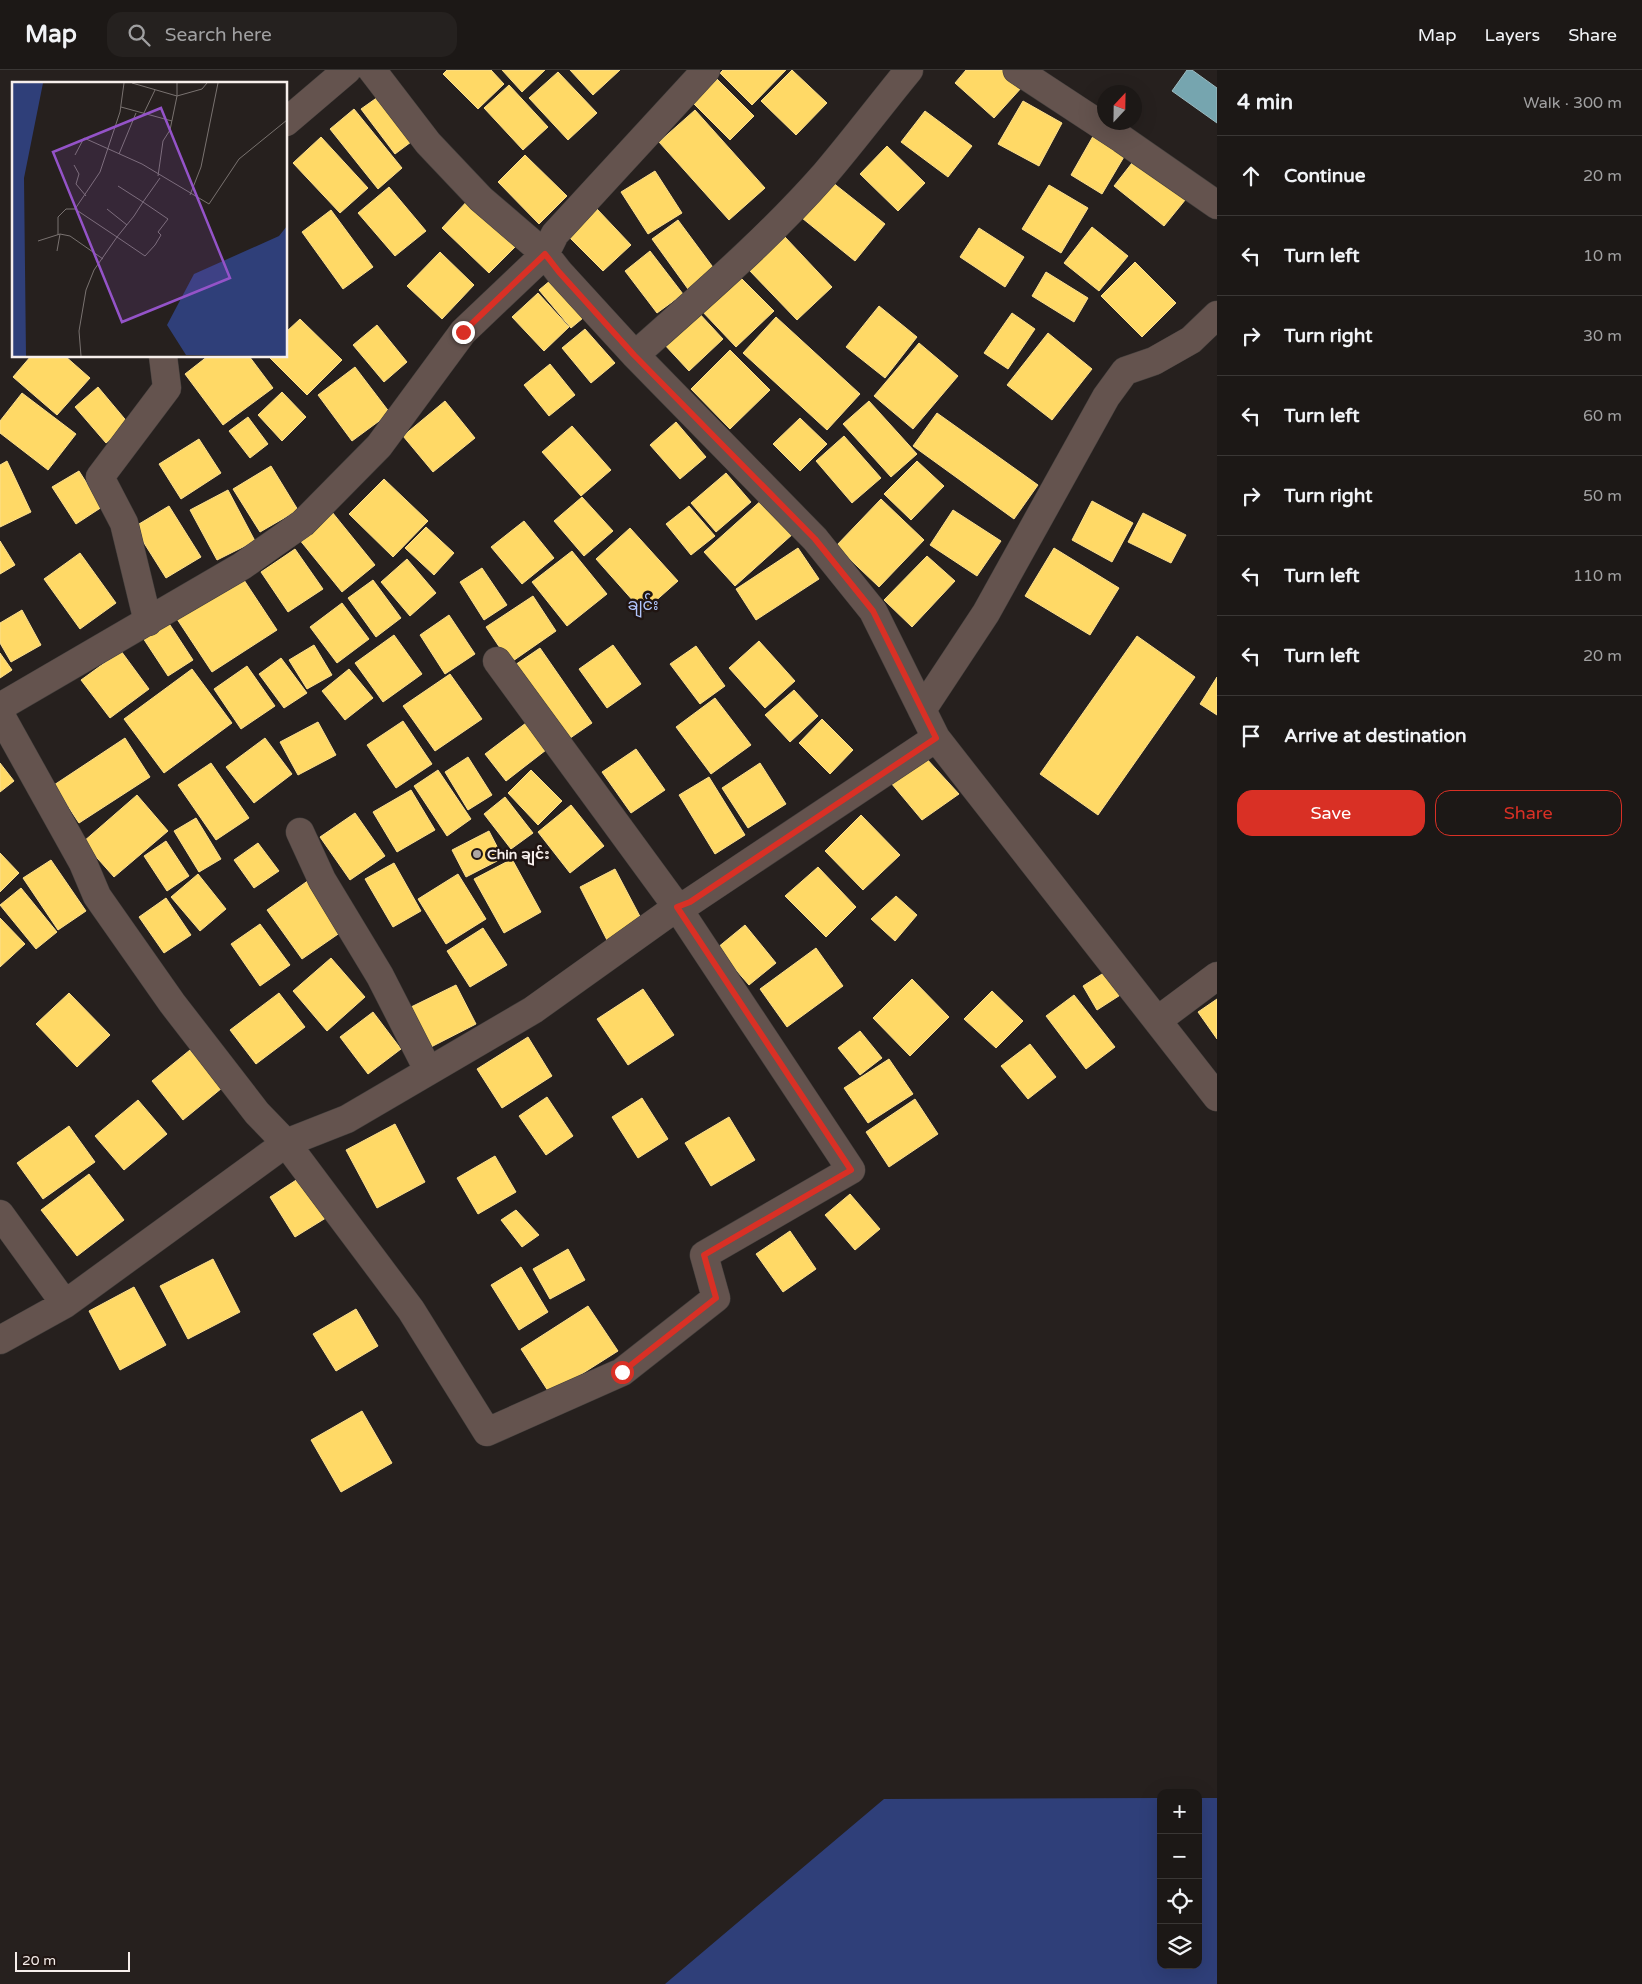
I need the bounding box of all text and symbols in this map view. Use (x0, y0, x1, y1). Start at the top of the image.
search box (107, 12, 457, 57)
text: Map (25, 20, 77, 49)
icon: search (125, 21, 153, 49)
text: Search here (165, 24, 272, 46)
text: Map (1418, 24, 1457, 46)
text: Layers (1485, 24, 1540, 46)
text: Share (1568, 24, 1617, 46)
inset map (12, 82, 288, 358)
north arrow (1097, 85, 1142, 130)
text: 4 min (1237, 90, 1293, 115)
text: Walk · 300 m (1523, 93, 1622, 113)
icon: ahead (1237, 162, 1265, 190)
text: Continue (1284, 165, 1366, 187)
text: 20 m (1583, 166, 1622, 186)
icon: left (1237, 242, 1265, 270)
text: Turn left (1284, 245, 1360, 267)
text: 10 m (1583, 246, 1622, 266)
route end (452, 321, 475, 344)
icon: right (1237, 322, 1265, 350)
text: Turn right (1284, 325, 1372, 347)
text: 30 m (1583, 326, 1622, 346)
icon: left (1237, 402, 1265, 430)
text: Turn left (1284, 405, 1360, 427)
text: 60 m (1583, 406, 1622, 426)
icon: right (1237, 482, 1265, 510)
text: Turn right (1284, 485, 1372, 507)
text: 50 m (1583, 486, 1622, 506)
icon: left (1237, 562, 1265, 590)
text: Turn left (1284, 565, 1360, 587)
text: 110 m (1573, 566, 1622, 586)
district label: ချင်း (628, 593, 658, 618)
icon: left (1237, 642, 1265, 670)
text: Turn left (1284, 645, 1360, 667)
text: 20 m (1583, 646, 1622, 666)
icon: arrive (1237, 722, 1265, 750)
text: Arrive at destination (1284, 725, 1467, 747)
button: Save (1237, 790, 1425, 836)
button: Share (1435, 790, 1622, 836)
place label: Chin ချင်း (487, 844, 550, 866)
marker: Chin ချင်း (471, 848, 483, 860)
route start (611, 1361, 634, 1384)
map controls (1157, 1789, 1202, 1969)
button: + (1157, 1789, 1202, 1834)
button: − (1157, 1834, 1202, 1879)
button: locate (1157, 1879, 1202, 1924)
button: layers (1157, 1924, 1202, 1969)
scale bar (15, 1949, 130, 1972)
text: 20 m (22, 1952, 56, 1969)

